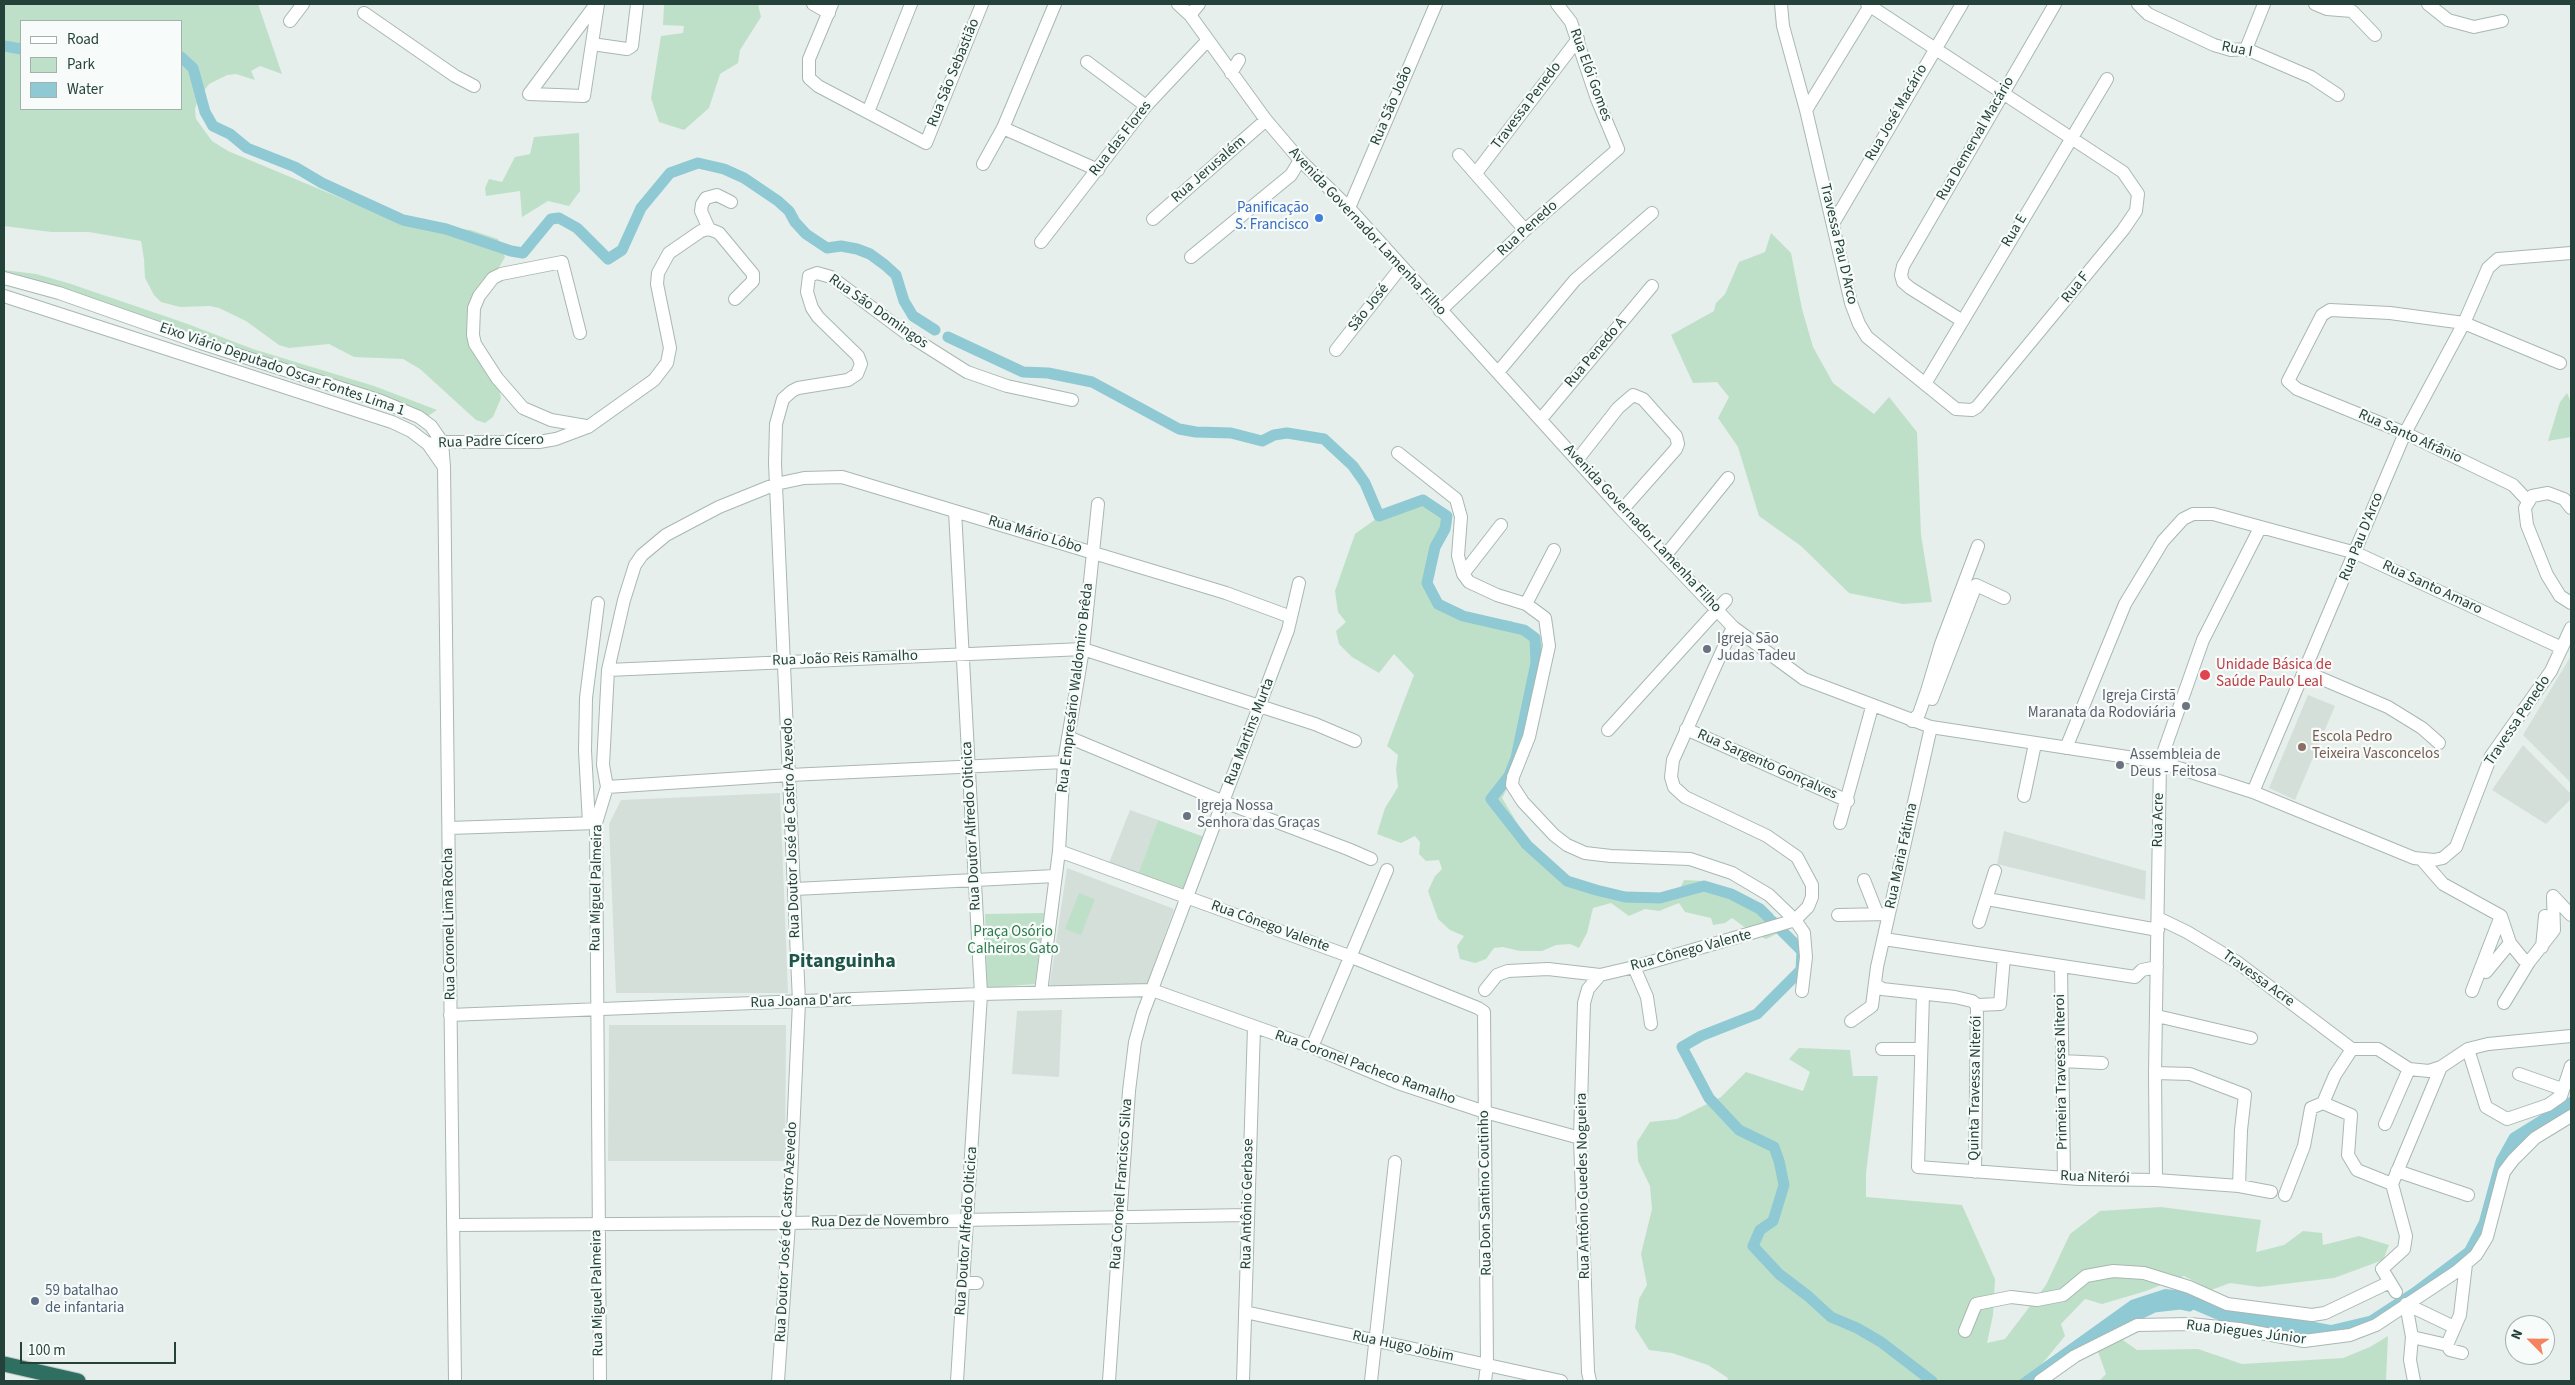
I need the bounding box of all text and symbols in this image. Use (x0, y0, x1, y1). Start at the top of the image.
street label: Rua São Sebastião (924, 16, 984, 130)
legend (20, 20, 182, 110)
street label: Rua Elói Gomes (1565, 26, 1615, 124)
text: Road (67, 29, 99, 50)
street label: Rua I (2220, 38, 2254, 62)
text: Park (67, 54, 95, 75)
street label: Travessa Penedo (1488, 59, 1566, 153)
street label: Rua José Macário (1862, 61, 1932, 165)
street label: Rua São João (1367, 63, 1417, 149)
street label: Rua Demerval Macário (1933, 74, 2019, 204)
text: Water (67, 79, 103, 100)
street label: Rua das Flores (1086, 98, 1156, 180)
street label: Rua Jerusalém (1168, 133, 1250, 207)
street label: Avenida Governador Lamenha Filho (1284, 144, 1450, 320)
street label: Travessa Pau D'Arco (1815, 182, 1861, 306)
street label: Rua Penedo (1494, 197, 1562, 261)
place label: Panificação S. Francisco (1235, 200, 1309, 235)
street label: Rua E (1998, 211, 2032, 251)
marker: Panificação S. Francisco (1313, 212, 1325, 224)
street label: Rua F (2058, 269, 2094, 307)
street label: Rua São Domingos (825, 271, 931, 353)
street label: São José (1345, 281, 1393, 335)
street label: Rua Penedo A (1561, 314, 1631, 392)
street label: Eixo Viário Deputado Oscar Fontes Lima 1 (157, 319, 407, 421)
street label: Rua Santo Afrânio (2355, 406, 2465, 468)
street label: Rua Padre Cícero (438, 431, 544, 453)
street label: Avenida Governador Lamenha Filho (1559, 441, 1725, 617)
street label: Rua Pau D'Arco (2336, 490, 2388, 584)
street label: Rua Mário Lôbo (986, 512, 1084, 558)
street label: Rua Santo Amaro (2379, 557, 2485, 619)
street label: Rua Empresário Waldomiro Brêda (1054, 582, 1098, 794)
place label: Igreja São Judas Tadeu (1717, 631, 1796, 666)
marker: Igreja São Judas Tadeu (1701, 643, 1713, 655)
street label: Rua João Reis Ramalho (772, 647, 918, 671)
place label: Unidade Básica de Saúde Paulo Leal (2216, 657, 2332, 692)
marker: Unidade Básica de Saúde Paulo Leal (2198, 668, 2212, 682)
street label: Travessa Penedo (2481, 672, 2555, 770)
street label: Rua Martins Murta (1221, 676, 1279, 788)
place label: Igreja Cirstã Maranata da Rodoviária (2028, 688, 2176, 723)
marker: Igreja Cirstã Maranata da Rodoviária (2180, 700, 2192, 712)
street label: Rua Doutor José de Castro Azevedo (779, 717, 805, 939)
street label: Rua Sargento Gonçalves (1694, 726, 1840, 804)
place label: Escola Pedro Teixeira Vasconcelos (2312, 729, 2439, 764)
street label: Rua Doutor Alfredo Oiticica (959, 741, 985, 911)
marker: Escola Pedro Teixeira Vasconcelos (2296, 741, 2308, 753)
place label: Assembleia de Deus - Feitosa (2130, 747, 2221, 782)
marker: Assembleia de Deus - Feitosa (2114, 759, 2126, 771)
street label: Rua Acre (2150, 792, 2168, 848)
place label: Igreja Nossa Senhora das Graças (1197, 798, 1320, 833)
street label: Rua Maria Fátima (1882, 801, 1922, 911)
marker: Igreja Nossa Senhora das Graças (1181, 810, 1193, 822)
street label: Rua Miguel Palmeira (587, 824, 607, 952)
street label: Rua Coronel Lima Rocha (440, 848, 460, 1000)
street label: Rua Cônego Valente (1208, 897, 1332, 957)
park label: Praça Osório Calheiros Gato (967, 924, 1059, 959)
street label: Rua Cônego Valente (1628, 926, 1754, 976)
street label: Travessa Acre (2218, 947, 2298, 1011)
district label: Pitanguinha (788, 951, 896, 975)
street label: Rua Joana D'arc (750, 991, 852, 1013)
street label: Primeira Travessa Niteroi (2052, 994, 2072, 1150)
street label: Quinta Travessa Niterói (1966, 1015, 1986, 1161)
street label: Rua Coronel Pacheco Ramalho (1272, 1027, 1458, 1109)
street label: Rua Antônio Guedes Nogueira (1573, 1093, 1595, 1279)
street label: Rua Coronel Francisco Silva (1107, 1098, 1137, 1270)
street label: Rua Don Santino Coutinho (1476, 1110, 1496, 1276)
street label: Rua Doutor José de Castro Azevedo (772, 1121, 802, 1343)
street label: Rua Antônio Gerbase (1238, 1138, 1258, 1270)
street label: Rua Doutor Alfredo Oiticica (952, 1146, 982, 1316)
street label: Rua Niterói (2060, 1168, 2130, 1188)
street label: Rua Dez de Novembro (811, 1212, 949, 1232)
street label: Rua Miguel Palmeira (588, 1229, 608, 1357)
place label: 59 batalhao de infantaria (45, 1283, 124, 1318)
marker: 59 batalhao de infantaria (29, 1295, 41, 1307)
north arrow (2505, 1315, 2555, 1365)
street label: Rua Diegues Júnior (2185, 1317, 2307, 1349)
text: N (2506, 1326, 2528, 1343)
street label: Rua Hugo Jobim (1351, 1327, 1455, 1367)
scale bar (22, 1332, 179, 1364)
text: 100 m (28, 1340, 66, 1361)

